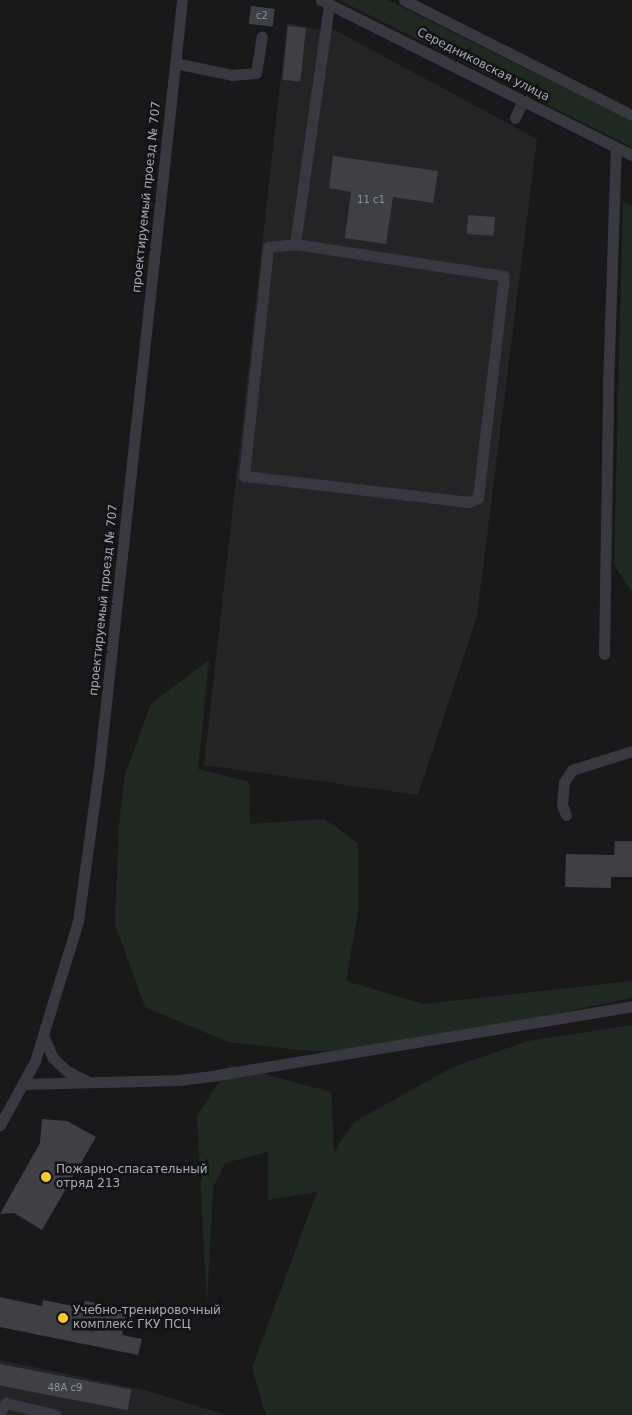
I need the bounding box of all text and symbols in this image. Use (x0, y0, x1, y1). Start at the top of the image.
house number: с2 (256, 10, 268, 22)
street label: Середниковская улица (414, 25, 552, 105)
street label: проектируемый проезд № 707 (130, 101, 164, 293)
house number: 11 с1 (357, 194, 385, 206)
street label: проектируемый проезд № 707 (87, 504, 121, 696)
place label: Пожарно-спасательный отряд 213 (56, 1163, 208, 1191)
marker: Пожарно-спасательный отряд 213 (40, 1171, 52, 1183)
place label: Учебно-тренировочный комплекс ГКУ ПСЦ (73, 1304, 221, 1332)
marker: Учебно-тренировочный комплекс ГКУ ПСЦ (57, 1312, 69, 1324)
house number: 48А с9 (48, 1382, 82, 1394)

